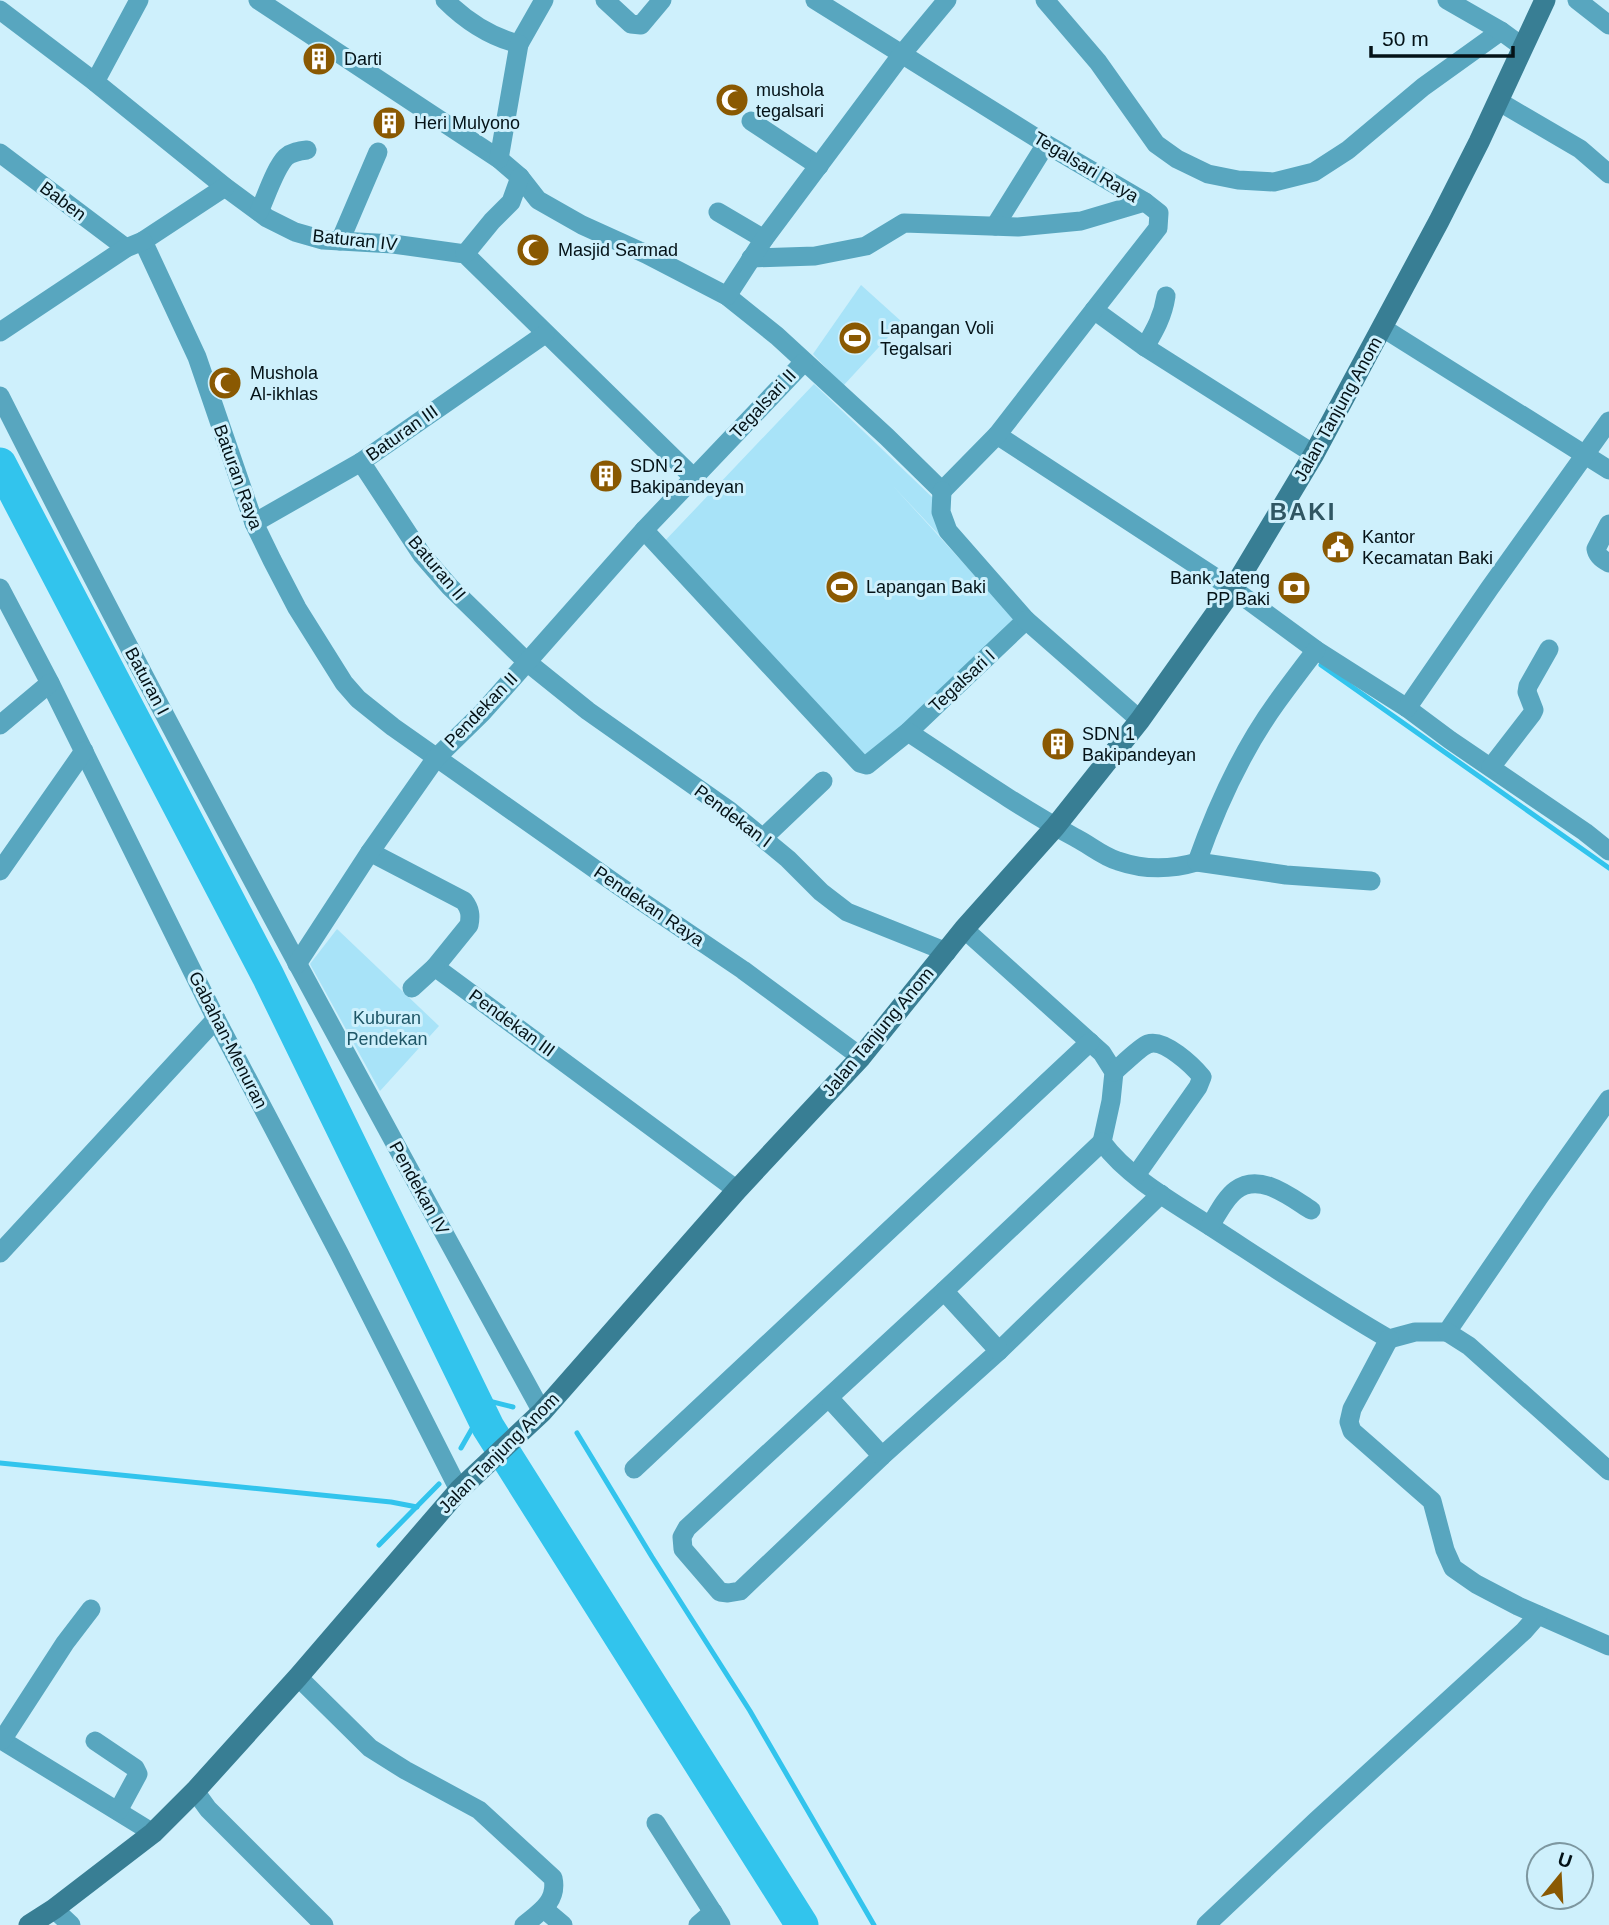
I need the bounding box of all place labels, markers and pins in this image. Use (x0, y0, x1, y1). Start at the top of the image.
building icon: Darti (300, 40, 338, 78)
place label: Darti (344, 49, 382, 69)
place label: mushola tegalsari (756, 80, 825, 121)
mosque icon: mushola tegalsari (713, 81, 751, 119)
building icon: Heri Mulyono (370, 104, 408, 142)
place label: Heri Mulyono (414, 113, 520, 133)
mosque icon: Masjid Sarmad (514, 231, 552, 269)
place label: Masjid Sarmad (558, 240, 678, 260)
place label: Lapangan Voli Tegalsari (880, 318, 994, 359)
sports icon: Lapangan Voli Tegalsari (836, 319, 874, 357)
place label: Mushola Al-ikhlas (250, 363, 319, 404)
mosque icon: Mushola Al-ikhlas (206, 364, 244, 402)
place label: SDN 2 Bakipandeyan (630, 456, 744, 497)
building icon: SDN 2 Bakipandeyan (587, 457, 625, 495)
place label: Kantor Kecamatan Baki (1362, 527, 1493, 568)
public building icon: Kantor Kecamatan Baki (1319, 528, 1357, 566)
sports icon: Lapangan Baki (823, 568, 861, 606)
place label: Bank Jateng PP Baki (1170, 568, 1270, 609)
bank icon: Bank Jateng PP Baki (1275, 569, 1313, 607)
place label: Lapangan Baki (866, 577, 986, 597)
place label: SDN 1 Bakipandeyan (1082, 724, 1196, 765)
building icon: SDN 1 Bakipandeyan (1039, 725, 1077, 763)

